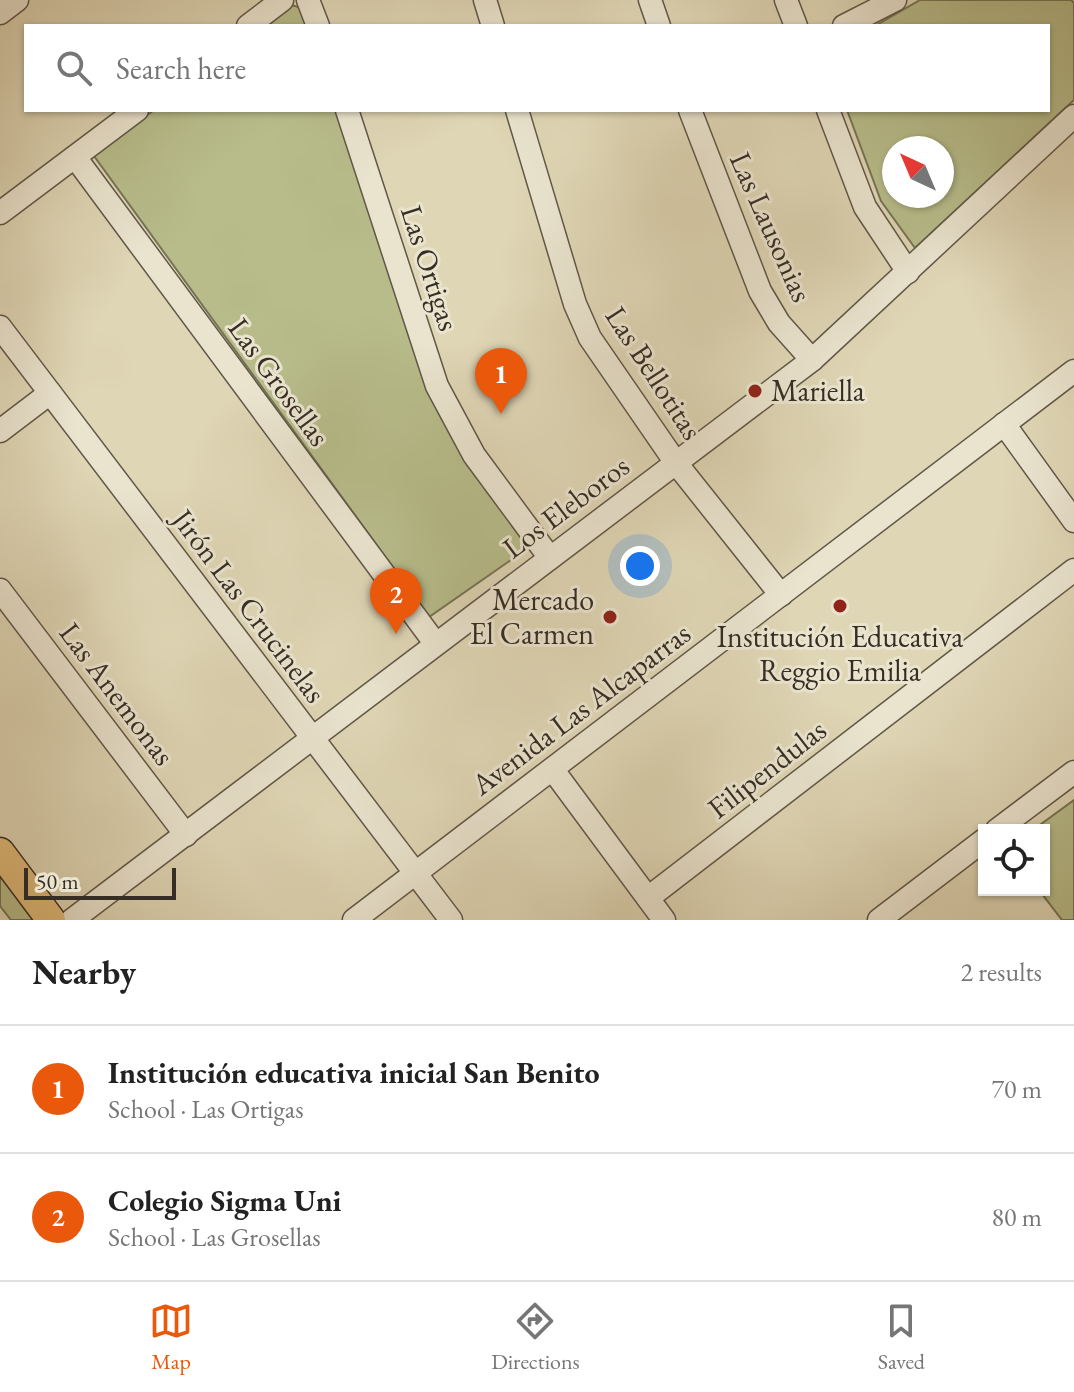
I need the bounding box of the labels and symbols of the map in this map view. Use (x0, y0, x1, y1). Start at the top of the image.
north arrow (882, 136, 954, 208)
street label: Las Lausonias (721, 146, 822, 308)
street label: Las Ortigas (392, 200, 469, 335)
street label: Las Bellotitas (597, 299, 712, 447)
street label: Las Grosellas (220, 310, 339, 454)
pin: 1 (475, 348, 527, 414)
place label: Mariella (771, 371, 865, 410)
marker: Mariella (746, 382, 764, 400)
street label: Los Eleboros (495, 446, 637, 567)
street label: Jirón Las Crucinelas (162, 499, 335, 710)
your location (620, 546, 660, 586)
pin: 2 (370, 568, 422, 634)
place label: Mercado El Carmen (470, 580, 594, 653)
marker: Institución Educativa Reggio Emilia (831, 597, 849, 615)
marker: Mercado El Carmen (601, 608, 619, 626)
street label: Avenida Las Alcaparras (463, 613, 698, 804)
street label: Las Anemonas (51, 614, 184, 773)
place label: Institución Educativa Reggio Emilia (717, 617, 963, 690)
street label: Filipendulas (699, 710, 834, 827)
scale bar (24, 864, 176, 900)

